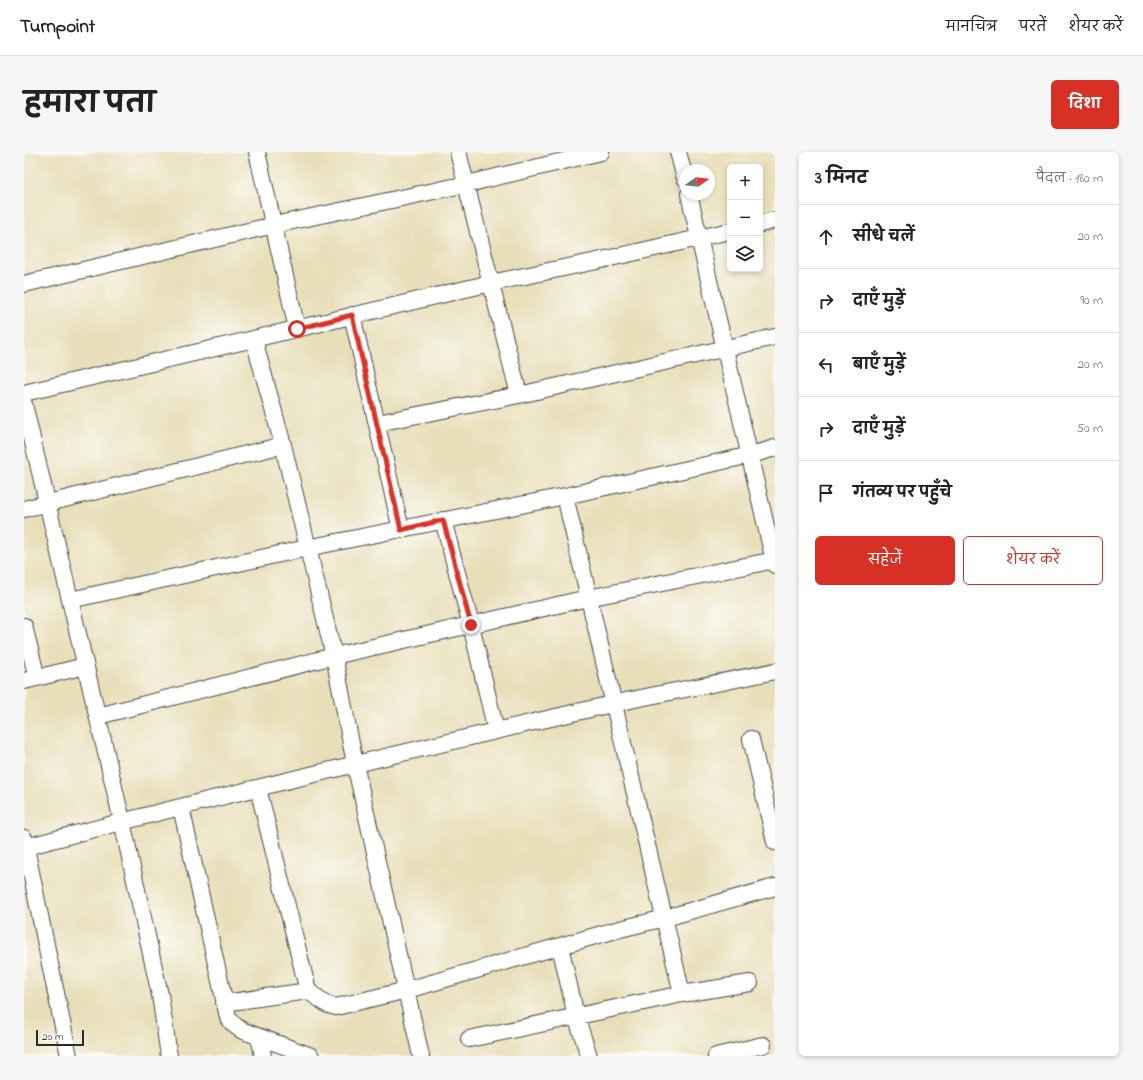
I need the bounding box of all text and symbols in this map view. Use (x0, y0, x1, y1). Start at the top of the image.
text: Turnpoint (20, 14, 95, 41)
text: मानचित्र (946, 17, 997, 38)
text: परतें (1019, 17, 1047, 38)
text: शेयर करें (1069, 17, 1123, 38)
button: दिशा (1051, 80, 1119, 129)
text: हमारा पता (24, 85, 155, 126)
north arrow (679, 164, 715, 200)
map controls (727, 164, 763, 272)
button: + (727, 164, 763, 200)
text: 3 मिनट (815, 166, 868, 191)
text: पैदल · 180 m (1036, 169, 1103, 188)
button: − (727, 200, 763, 236)
icon: ahead (815, 226, 837, 248)
text: सीधे चलें (853, 226, 914, 248)
text: 20 m (1078, 227, 1103, 246)
button: layers (727, 236, 763, 272)
icon: right (815, 290, 837, 312)
text: दाएँ मुड़ें (853, 290, 905, 312)
text: 90 m (1080, 291, 1103, 310)
route start (288, 320, 306, 338)
icon: left (815, 354, 837, 376)
text: बाएँ मुड़ें (853, 354, 906, 376)
text: 20 m (1078, 355, 1103, 374)
icon: right (815, 418, 837, 440)
text: दाएँ मुड़ें (853, 418, 905, 440)
text: 50 m (1077, 419, 1103, 438)
icon: arrive (815, 482, 837, 504)
text: गंतव्य पर पहुँचे (853, 482, 952, 504)
button: सहेजें (815, 536, 955, 585)
button: शेयर करें (963, 536, 1103, 585)
route end (462, 616, 480, 634)
scale bar (36, 1028, 84, 1047)
text: 20 m (42, 1029, 64, 1045)

